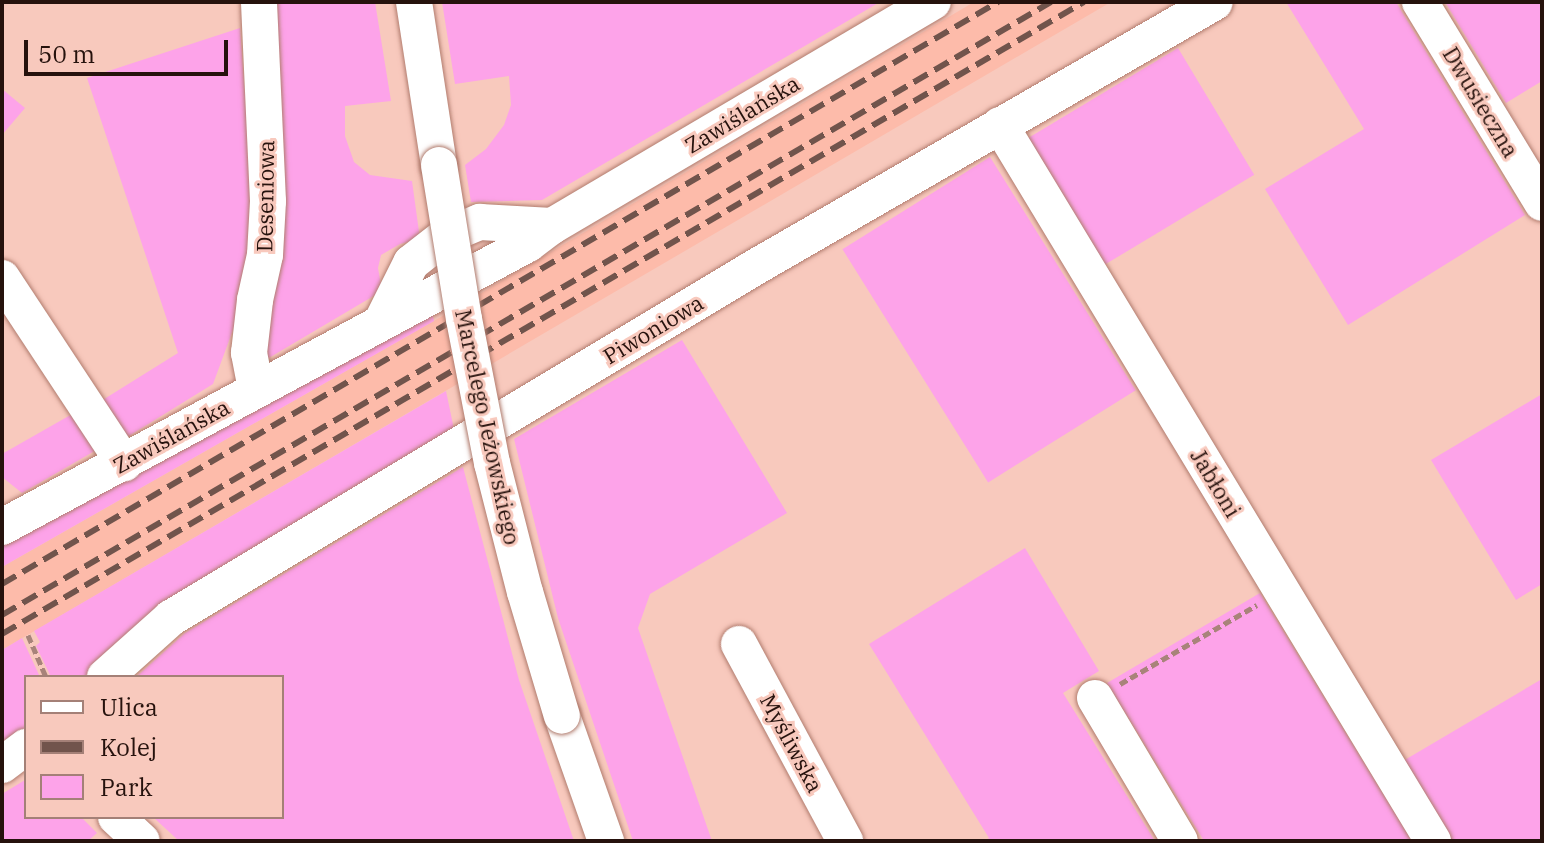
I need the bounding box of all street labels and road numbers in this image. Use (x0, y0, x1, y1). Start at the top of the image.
street label: Dwusieczna (1438, 42, 1524, 162)
street label: Zawiślańska (680, 69, 804, 159)
street label: Deseniowa (251, 140, 279, 252)
street label: Piwoniowa (598, 289, 708, 369)
street label: Marcelego Jeżowskiego (450, 307, 526, 547)
street label: Zawiślańska (108, 393, 234, 479)
street label: Jabłoni (1185, 444, 1247, 522)
street label: Myśliwska (755, 689, 829, 797)

